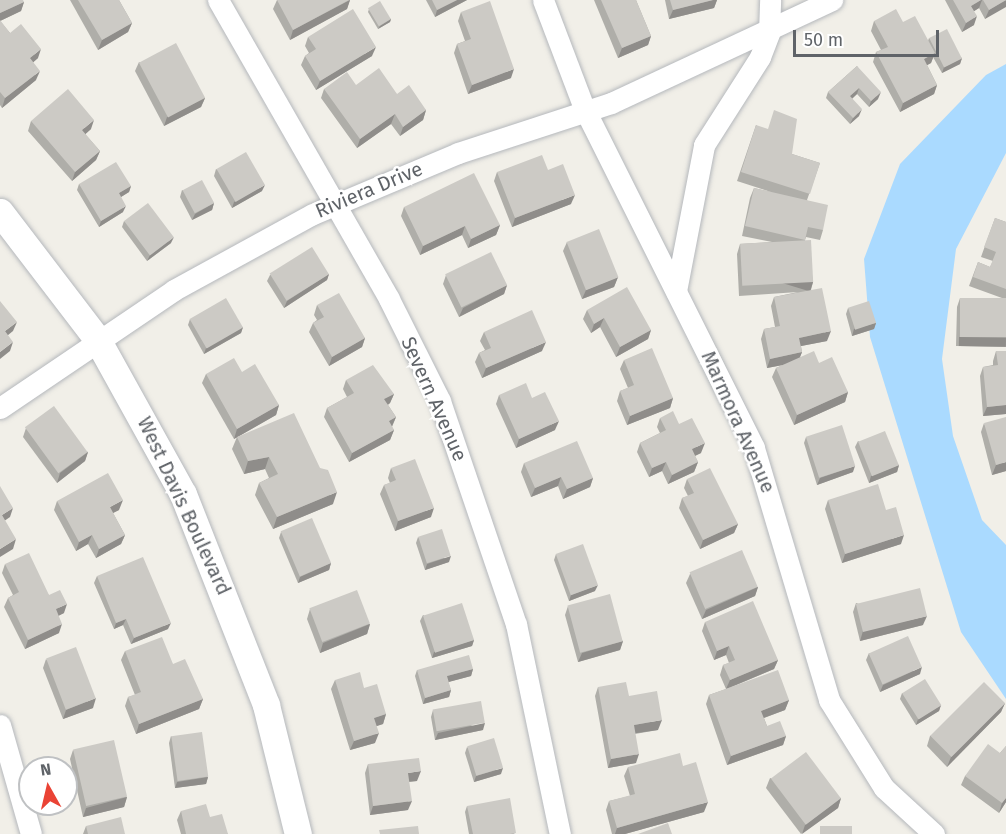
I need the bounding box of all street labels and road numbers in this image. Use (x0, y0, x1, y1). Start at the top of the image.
street label: Riviera Drive (312, 157, 426, 223)
street label: Severn Avenue (396, 333, 472, 465)
street label: Marmora Avenue (696, 347, 780, 497)
street label: West Davis Boulevard (132, 413, 236, 599)

